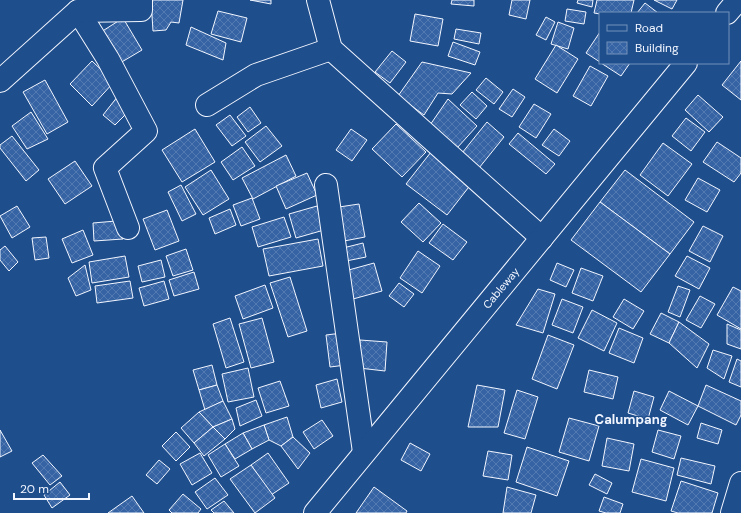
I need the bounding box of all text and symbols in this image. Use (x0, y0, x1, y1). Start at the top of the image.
legend (599, 12, 729, 64)
text: Road (635, 20, 663, 36)
text: Building (635, 40, 679, 56)
street label: Cableway (480, 265, 522, 311)
district label: Calumpang (595, 411, 668, 428)
scale bar (14, 475, 89, 501)
text: 20 m (20, 481, 49, 497)

